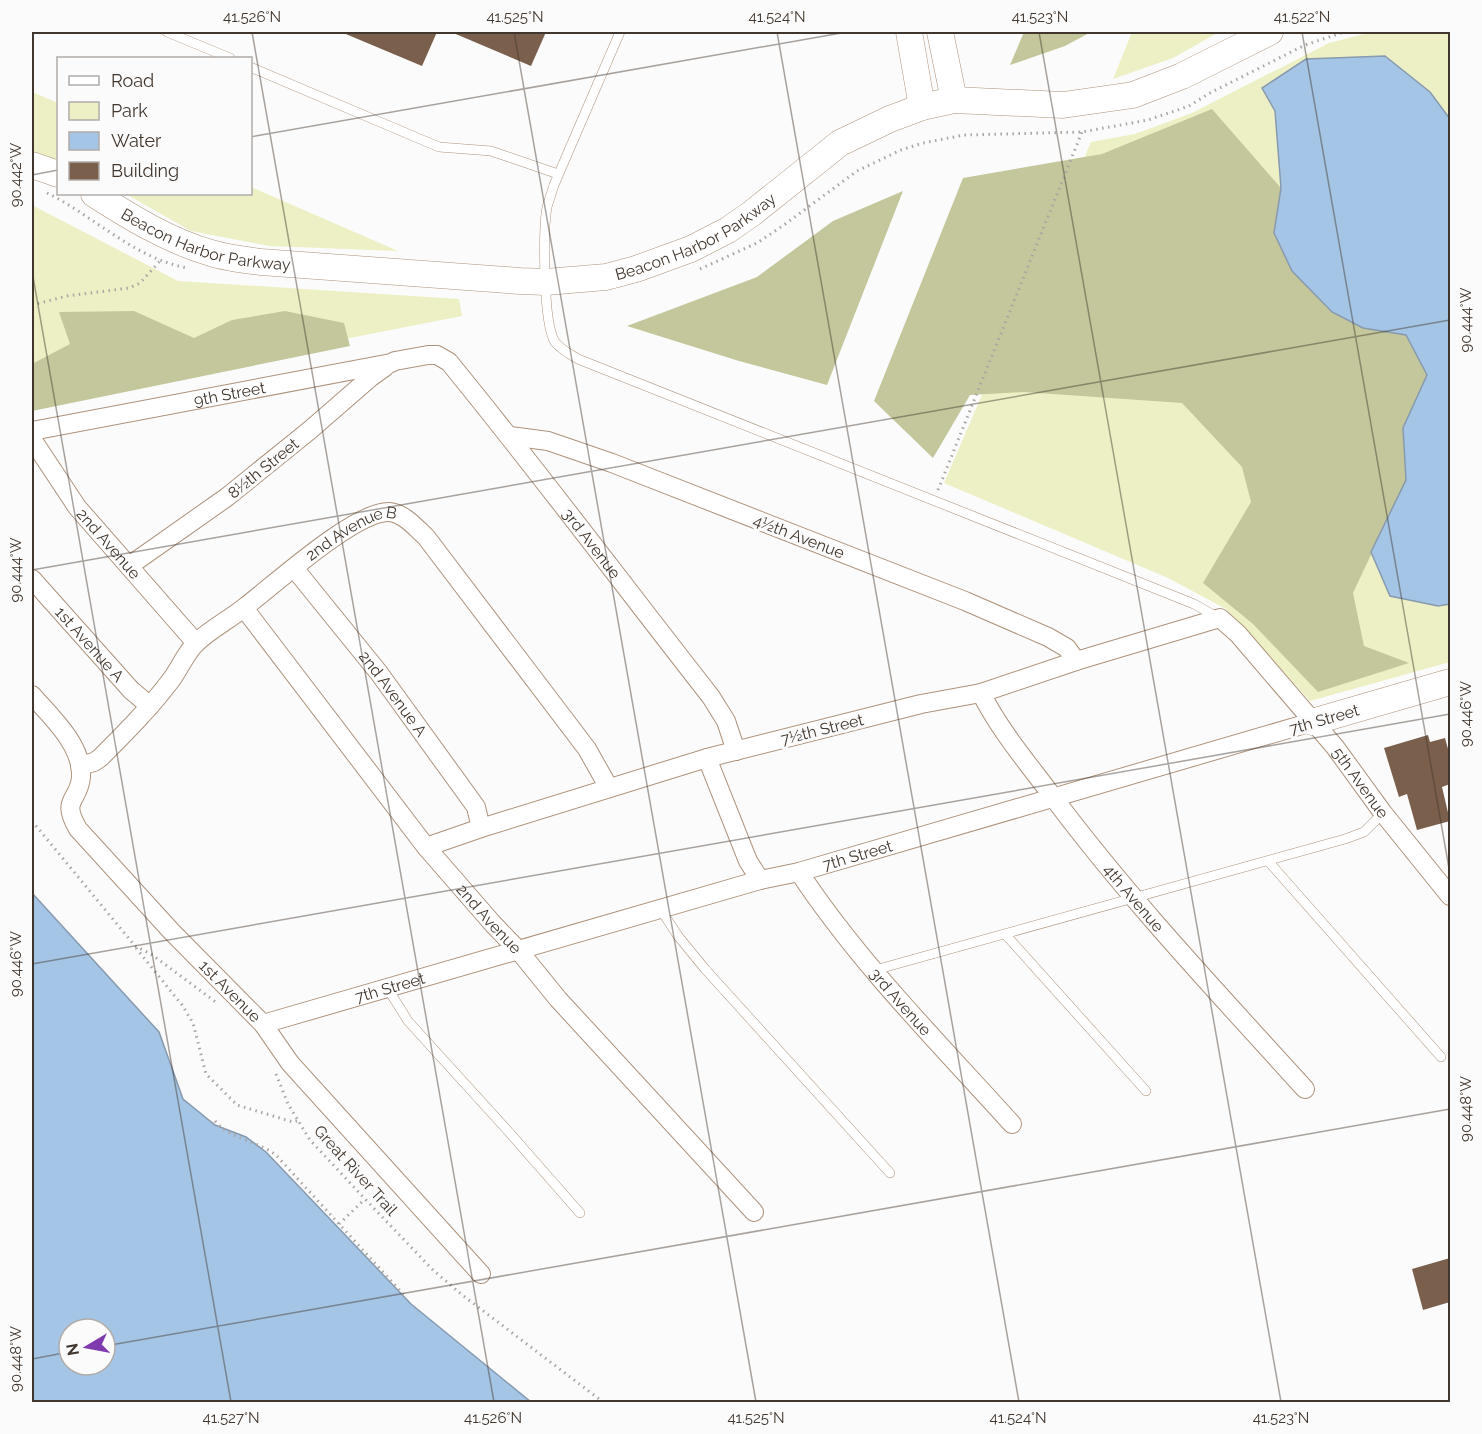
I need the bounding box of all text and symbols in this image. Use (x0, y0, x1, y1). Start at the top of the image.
text: 41.526°N (223, 8, 281, 26)
text: 41.525°N (486, 8, 544, 26)
text: 41.524°N (748, 8, 806, 26)
text: 41.523°N (1012, 8, 1068, 26)
text: 41.522°N (1274, 8, 1330, 26)
legend (57, 57, 252, 195)
text: Road (111, 70, 154, 91)
text: Park (111, 100, 148, 121)
text: Water (111, 130, 162, 151)
text: 90.442°W (7, 142, 25, 207)
text: Building (111, 160, 179, 181)
street label: Beacon Harbor Parkway (613, 189, 780, 284)
street label: Beacon Harbor Parkway (118, 204, 292, 274)
text: 90.444°W (1457, 287, 1475, 352)
street label: 9th Street (192, 378, 268, 410)
street label: 8½th Street (224, 434, 303, 503)
street label: 2nd Avenue B (302, 503, 398, 565)
street label: 3rd Avenue (558, 504, 625, 582)
street label: 2nd Avenue (73, 505, 144, 583)
street label: 4½th Avenue (751, 510, 847, 563)
text: 90.444°W (7, 537, 25, 602)
street label: 1st Avenue A (51, 603, 128, 686)
street label: 2nd Avenue A (355, 647, 431, 740)
text: 90.446°W (1457, 681, 1475, 747)
street label: 7th Street (1287, 700, 1362, 738)
street label: 7½th Street (779, 710, 866, 749)
street label: 5th Avenue (1328, 744, 1393, 822)
street label: 7th Street (820, 836, 895, 875)
street label: 4th Avenue (1099, 860, 1168, 936)
street label: 2nd Avenue (453, 880, 525, 958)
text: 90.446°W (7, 931, 25, 997)
street label: 1st Avenue (195, 956, 265, 1026)
street label: 3rd Avenue (866, 964, 935, 1040)
street label: 7th Street (353, 968, 428, 1007)
text: 90.448°W (1457, 1076, 1475, 1142)
street label: Great River Trail (310, 1121, 402, 1220)
north arrow (57, 1317, 117, 1377)
text: 90.448°W (7, 1326, 25, 1392)
text: N (62, 1342, 83, 1357)
text: 41.527°N (202, 1409, 260, 1427)
text: 41.526°N (464, 1409, 522, 1427)
text: 41.525°N (727, 1409, 785, 1427)
text: 41.524°N (989, 1409, 1047, 1427)
text: 41.523°N (1253, 1409, 1309, 1427)

